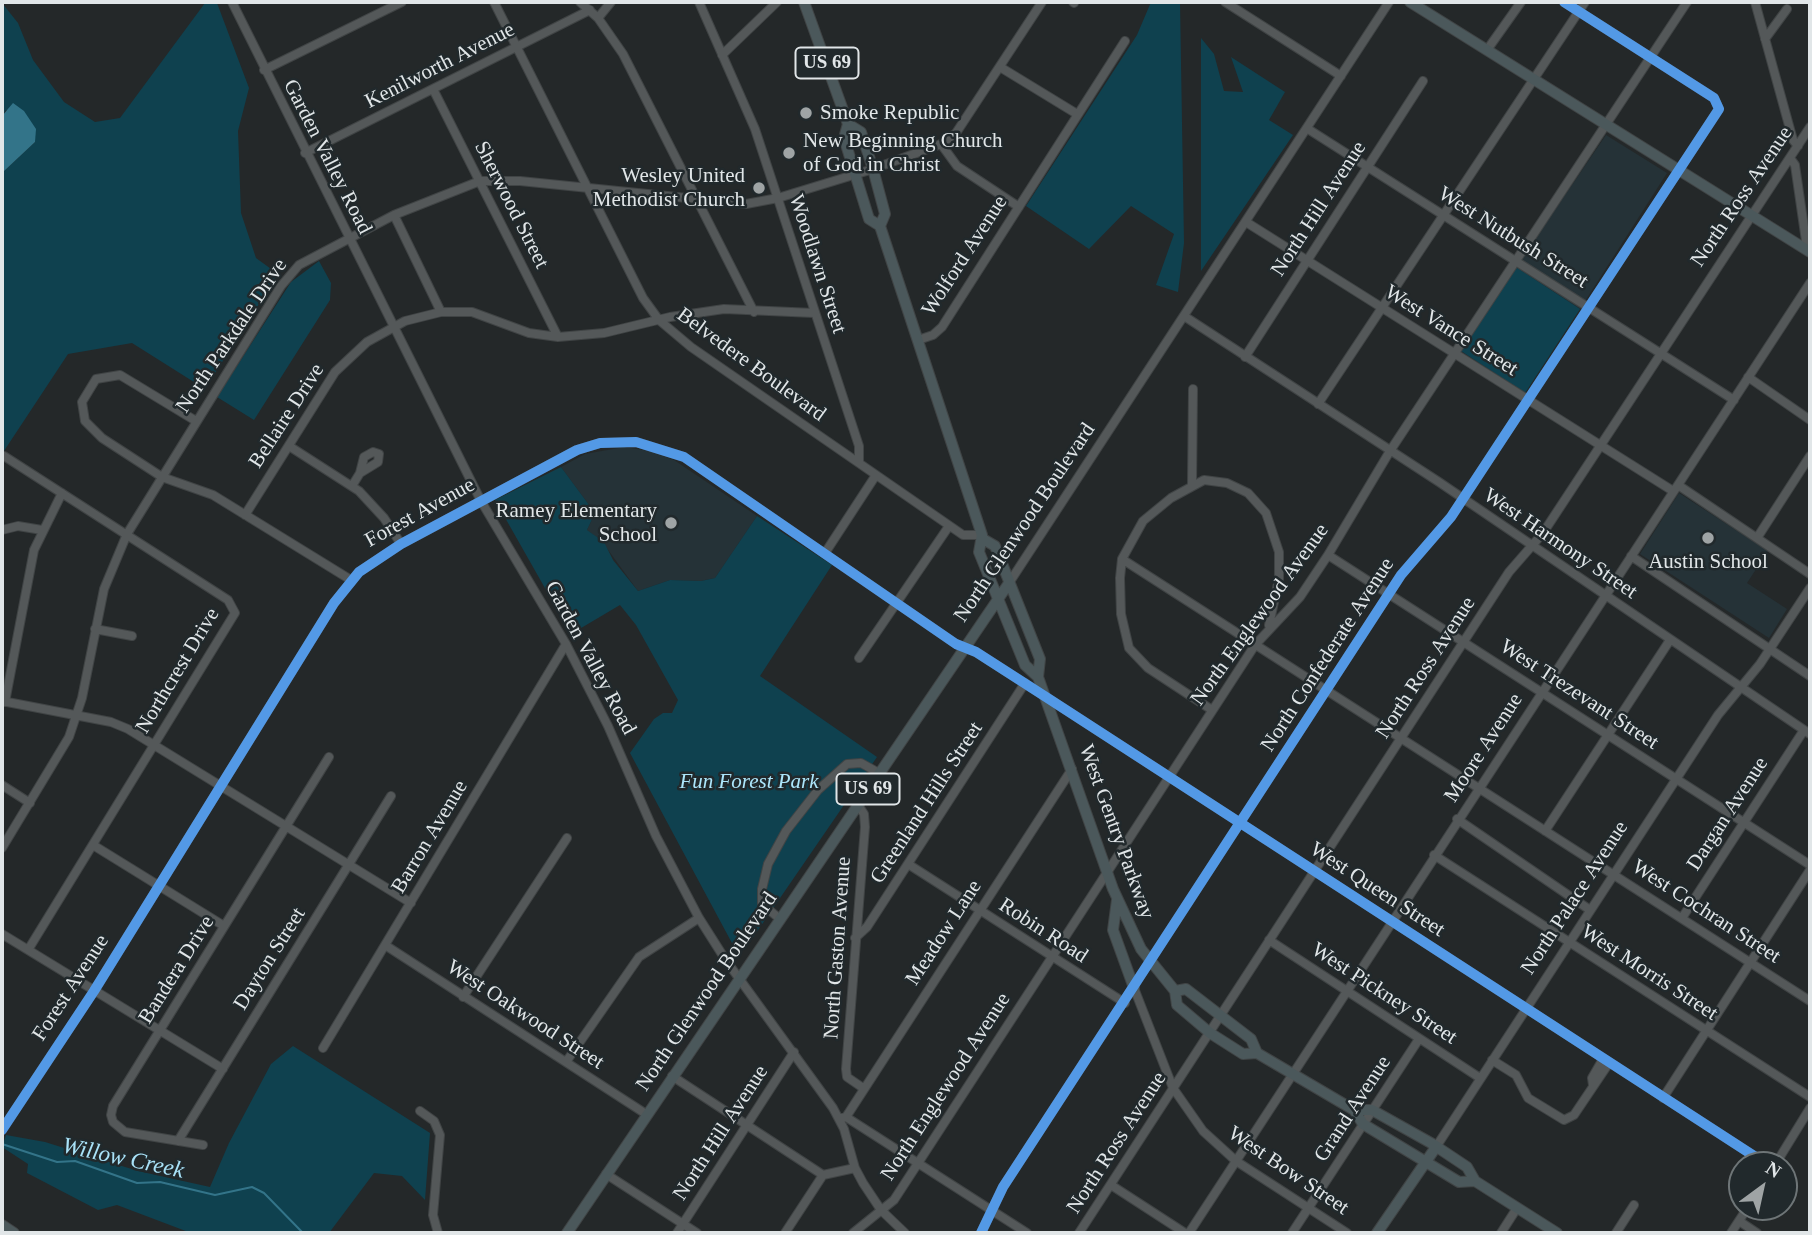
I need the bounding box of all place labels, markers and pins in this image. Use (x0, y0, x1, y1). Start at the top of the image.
place label: Smoke Republic (820, 100, 959, 126)
marker: Smoke Republic (798, 105, 814, 121)
place label: New Beginning Church of God in Christ (803, 128, 1002, 178)
marker: New Beginning Church of God in Christ (781, 145, 797, 161)
place label: Wesley United Methodist Church (593, 163, 745, 213)
marker: Wesley United Methodist Church (751, 180, 767, 196)
place label: Ramey Elementary School (495, 498, 657, 548)
marker: Ramey Elementary School (663, 515, 679, 531)
marker: Austin School (1700, 530, 1716, 546)
place label: Austin School (1648, 549, 1768, 575)

